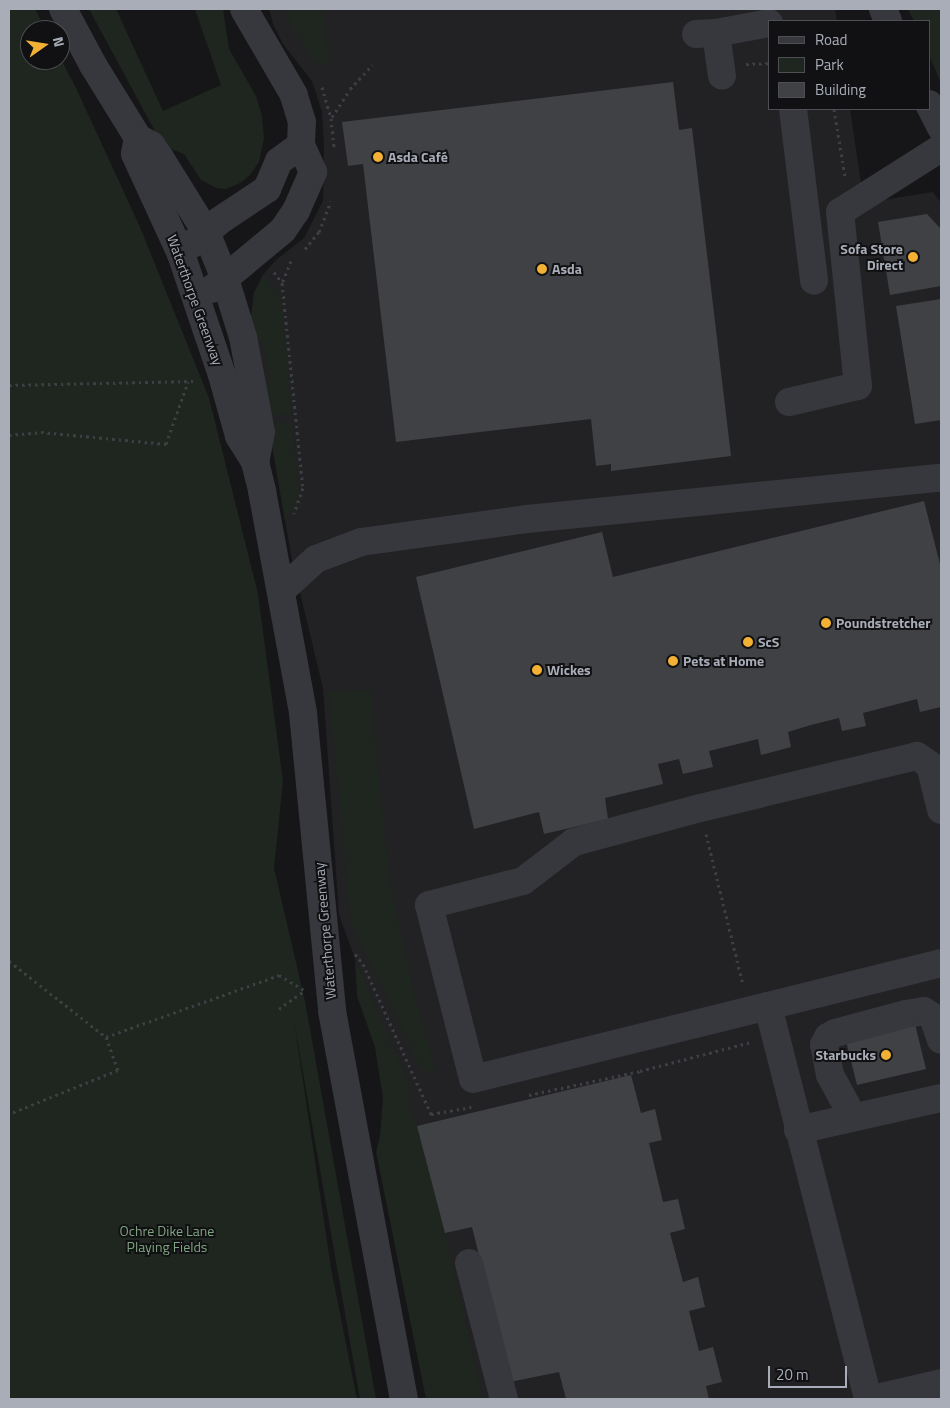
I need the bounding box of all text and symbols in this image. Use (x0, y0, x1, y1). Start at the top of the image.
north arrow (20, 20, 70, 70)
legend (768, 20, 930, 110)
text: Road (815, 28, 847, 51)
text: N (48, 35, 70, 49)
text: Park (815, 53, 844, 76)
text: Building (815, 78, 866, 101)
place label: Asda Café (388, 149, 448, 165)
marker: Asda Café (372, 151, 384, 163)
street label: Waterthorpe Greenway (164, 233, 226, 367)
place label: Sofa Store Direct (840, 241, 903, 274)
marker: Sofa Store Direct (907, 251, 919, 263)
place label: Asda (552, 261, 582, 277)
marker: Asda (536, 263, 548, 275)
place label: Poundstretcher (836, 615, 930, 631)
marker: Poundstretcher (820, 617, 832, 629)
place label: ScS (758, 634, 779, 650)
marker: ScS (742, 636, 754, 648)
place label: Pets at Home (683, 653, 764, 669)
marker: Pets at Home (667, 655, 679, 667)
place label: Wickes (547, 662, 591, 678)
marker: Wickes (531, 664, 543, 676)
street label: Waterthorpe Greenway (311, 862, 339, 1000)
place label: Starbucks (816, 1047, 876, 1063)
marker: Starbucks (880, 1049, 892, 1061)
park label: Ochre Dike Lane Playing Fields (120, 1223, 214, 1256)
scale bar (770, 1356, 849, 1388)
text: 20 m (776, 1363, 809, 1386)

